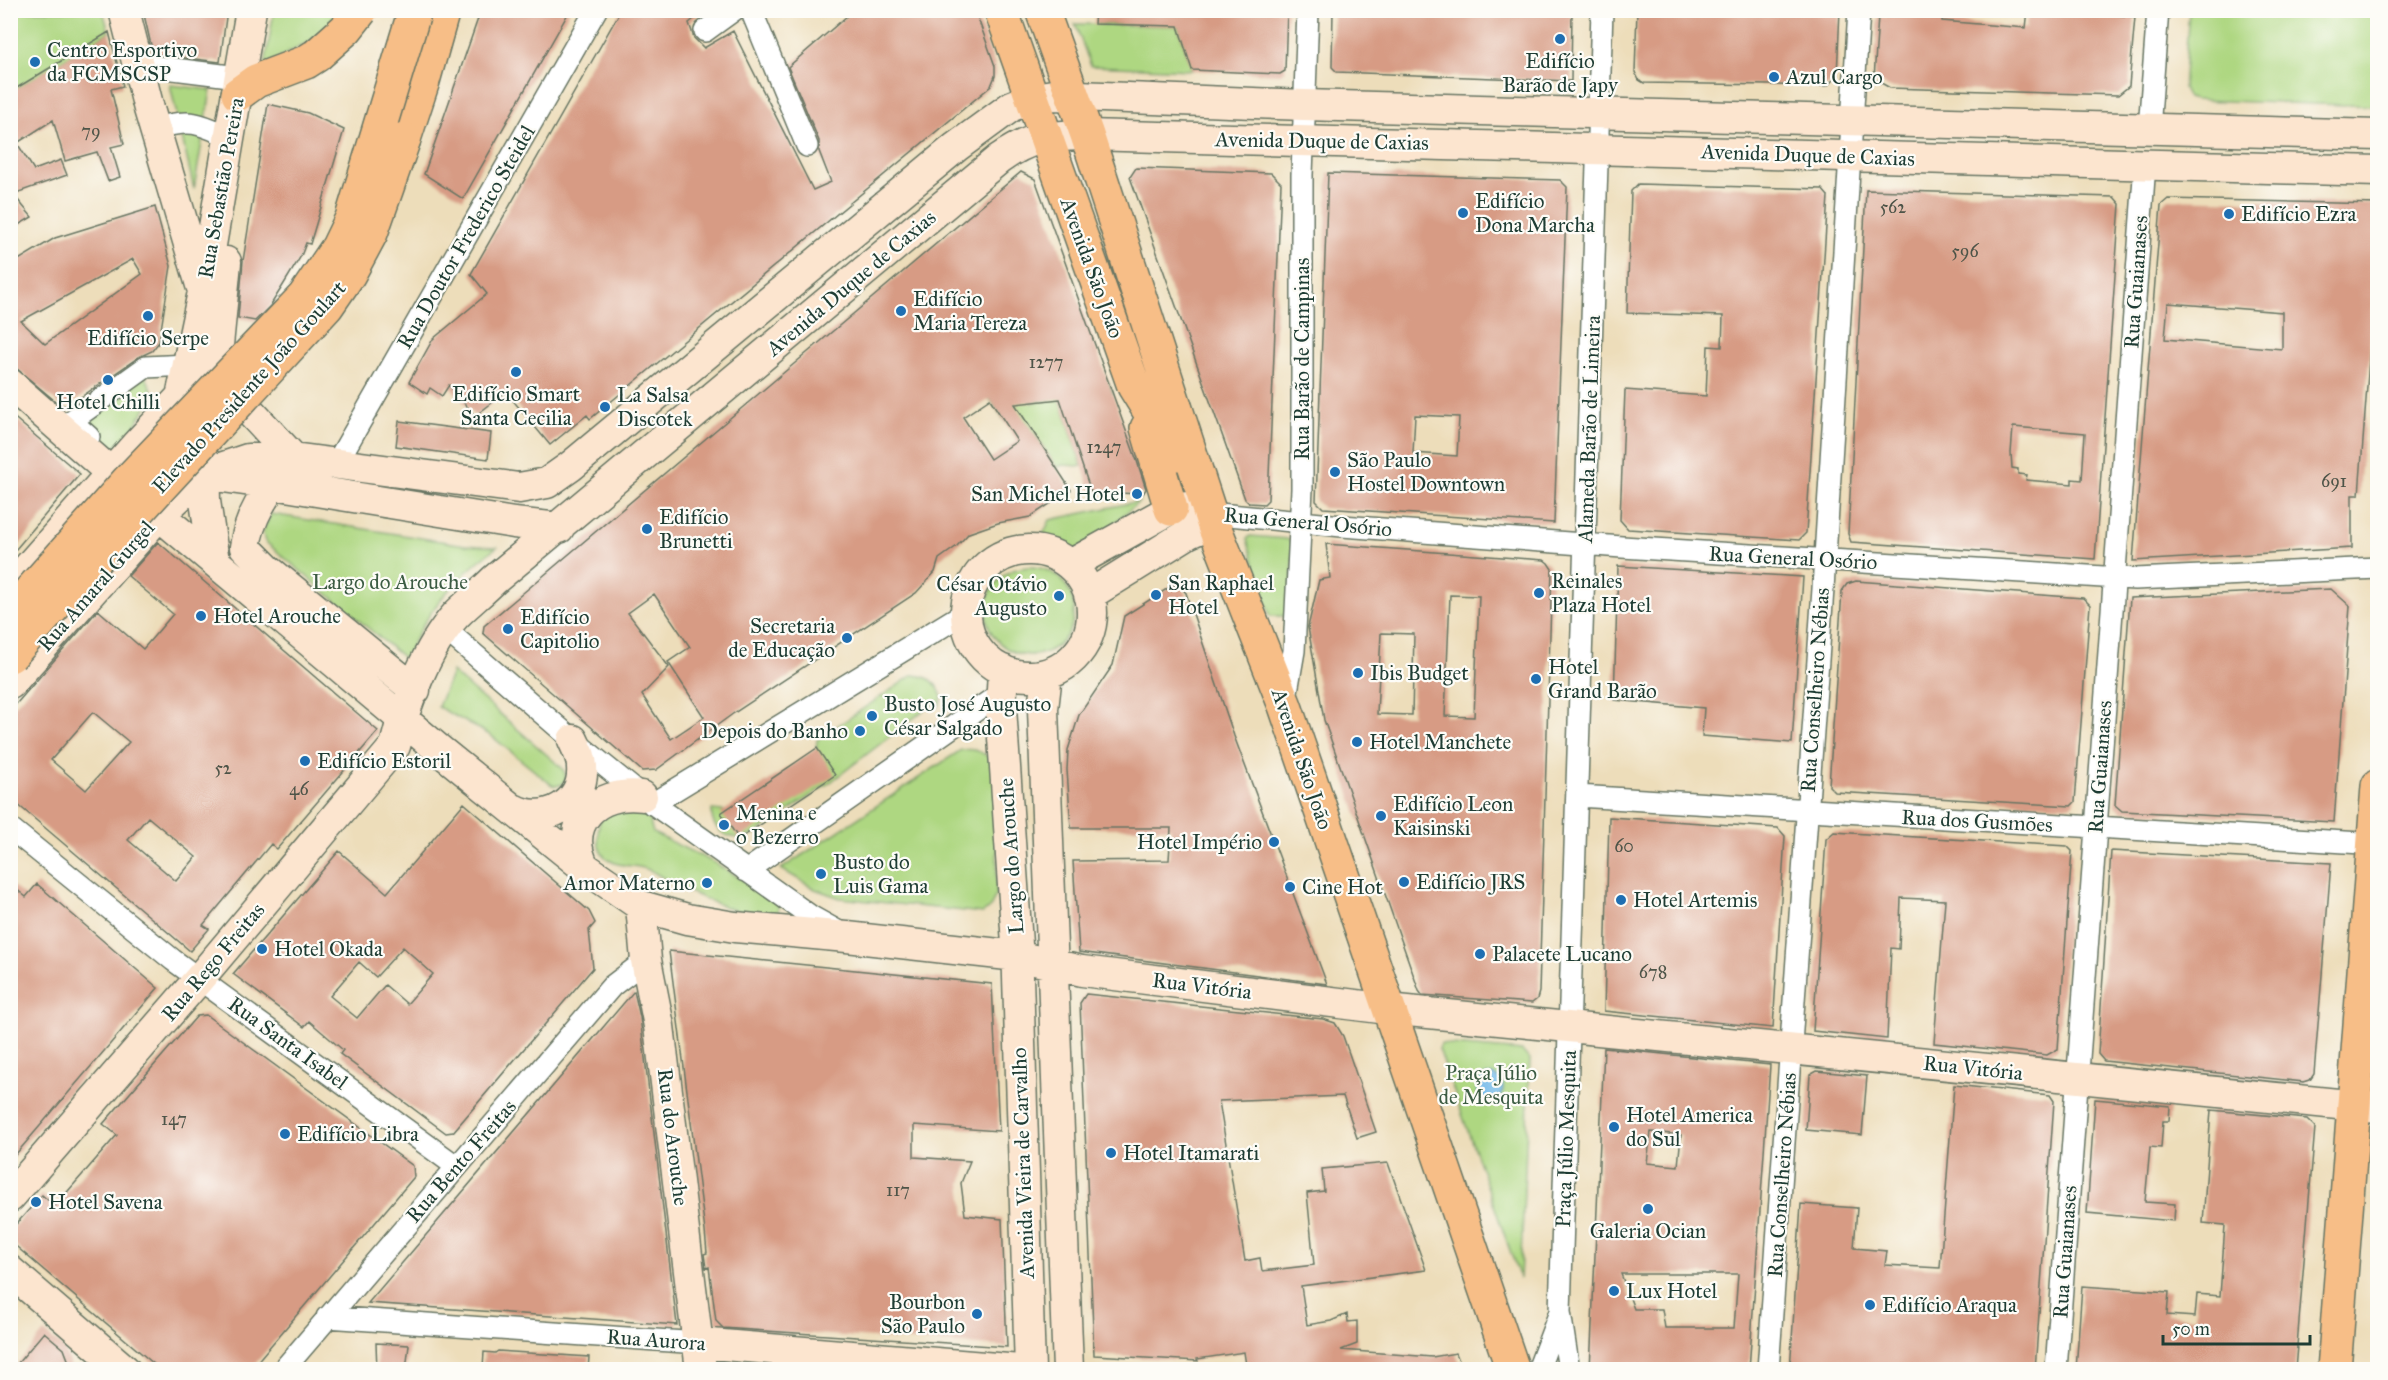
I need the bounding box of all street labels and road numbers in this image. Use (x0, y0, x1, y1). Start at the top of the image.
street label: Rua Sebastião Pereira (192, 95, 250, 281)
street label: Rua Doutor Frederico Steidel (391, 120, 541, 353)
street label: Avenida Duque de Caxias (1214, 126, 1429, 156)
street label: Avenida Duque de Caxias (1700, 138, 1915, 172)
street label: Avenida São João (1054, 193, 1130, 342)
street label: Avenida Duque de Caxias (760, 204, 941, 362)
street label: Rua Guaianases (2118, 214, 2154, 350)
street label: Rua Barão de Campinas (1289, 258, 1315, 460)
street label: Elevado Presidente João Goulart (147, 275, 352, 499)
street label: Alameda Barão de Limeira (1572, 315, 1606, 544)
street label: Rua General Osório (1223, 502, 1394, 542)
street label: Rua Amaral Gurgel (32, 515, 160, 657)
street label: Rua General Osório (1708, 541, 1878, 575)
street label: Rua Conselheiro Nébias (1795, 587, 1835, 793)
street label: Avenida São João (1265, 684, 1338, 833)
street label: Rua Guaianases (2082, 699, 2118, 835)
street label: Largo do Arouche (993, 777, 1029, 935)
street label: Rua dos Gusmões (1901, 804, 2053, 838)
street label: Rua Rego Freitas (156, 897, 270, 1027)
street label: Rua Vitória (1151, 967, 1253, 1005)
street label: Rua Santa Isabel (223, 991, 353, 1095)
street label: Avenida Vieira de Carvalho (1006, 1047, 1040, 1280)
street label: Praça Júlio Mesquita (1550, 1050, 1582, 1228)
street label: Rua Vitória (1922, 1050, 2024, 1086)
street label: Rua do Arouche (652, 1067, 694, 1207)
street label: Rua Conselheiro Nébias (1762, 1072, 1802, 1278)
street label: Rua Bento Freitas (400, 1094, 522, 1228)
street label: Rua Guaianases (2047, 1184, 2083, 1320)
street label: Rua Aurora (605, 1324, 707, 1356)

